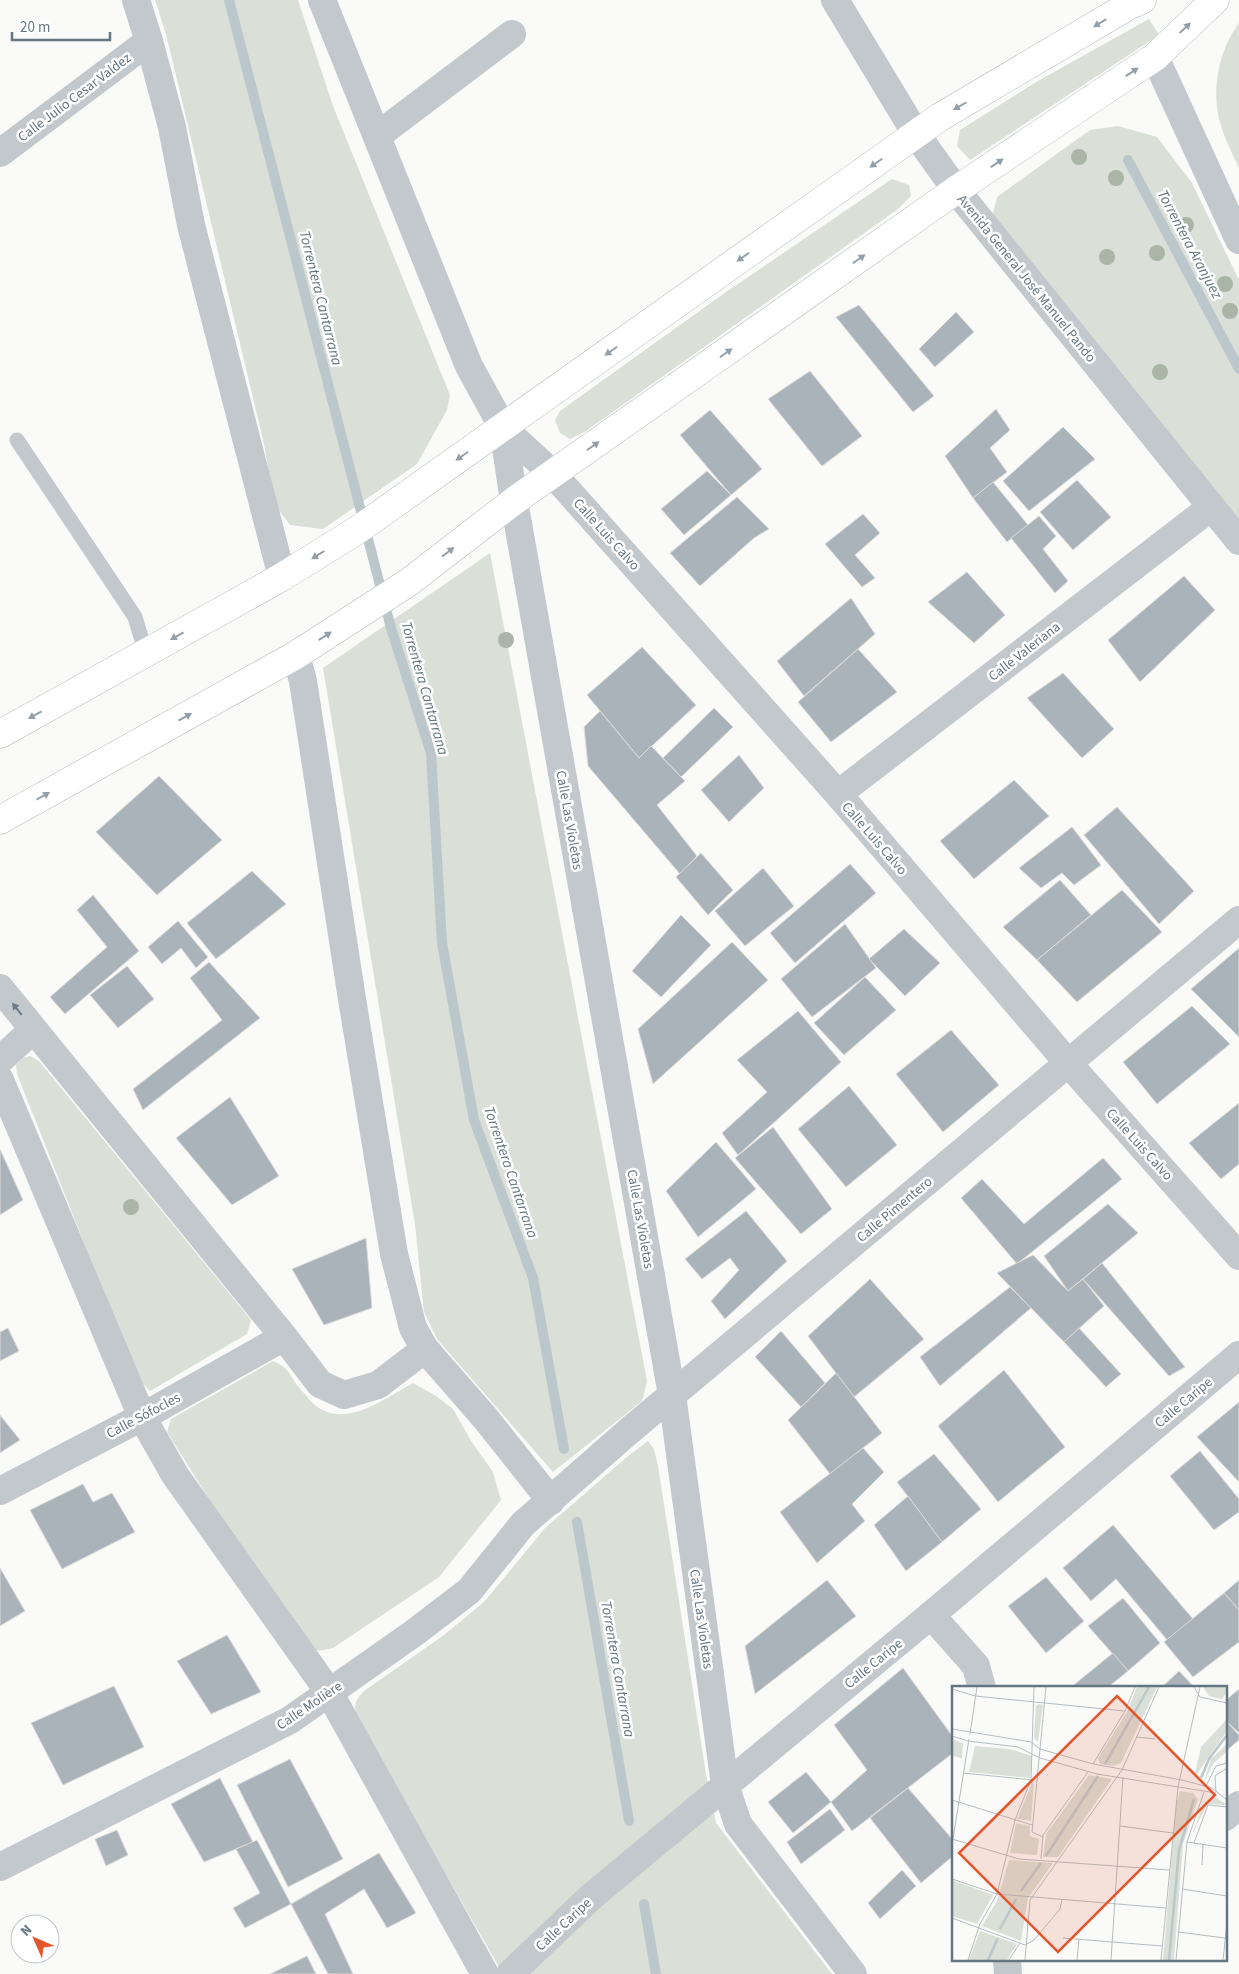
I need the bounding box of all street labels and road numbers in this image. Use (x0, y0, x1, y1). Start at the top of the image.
street label: Calle Julio Cesar Valdez (14, 48, 136, 147)
street label: Avenida General José Manuel Pando (952, 190, 1100, 367)
street label: Calle Luis Calvo (568, 494, 644, 575)
street label: Calle Valeriana (984, 617, 1065, 686)
street label: Calle Las Violetas (550, 769, 588, 871)
street label: Calle Luis Calvo (837, 798, 912, 880)
street label: Calle Luis Calvo (1101, 1104, 1177, 1185)
street label: Calle Las Violetas (621, 1168, 659, 1270)
street label: Calle Pimentero (852, 1172, 937, 1247)
street label: Calle Caripe (1150, 1373, 1217, 1433)
street label: Calle Sófocles (103, 1388, 184, 1444)
street label: Calle Las Violetas (684, 1568, 718, 1670)
street label: Calle Caripe (840, 1634, 907, 1694)
street label: Calle Molière (273, 1676, 346, 1735)
street label: Calle Caripe (531, 1894, 596, 1956)

